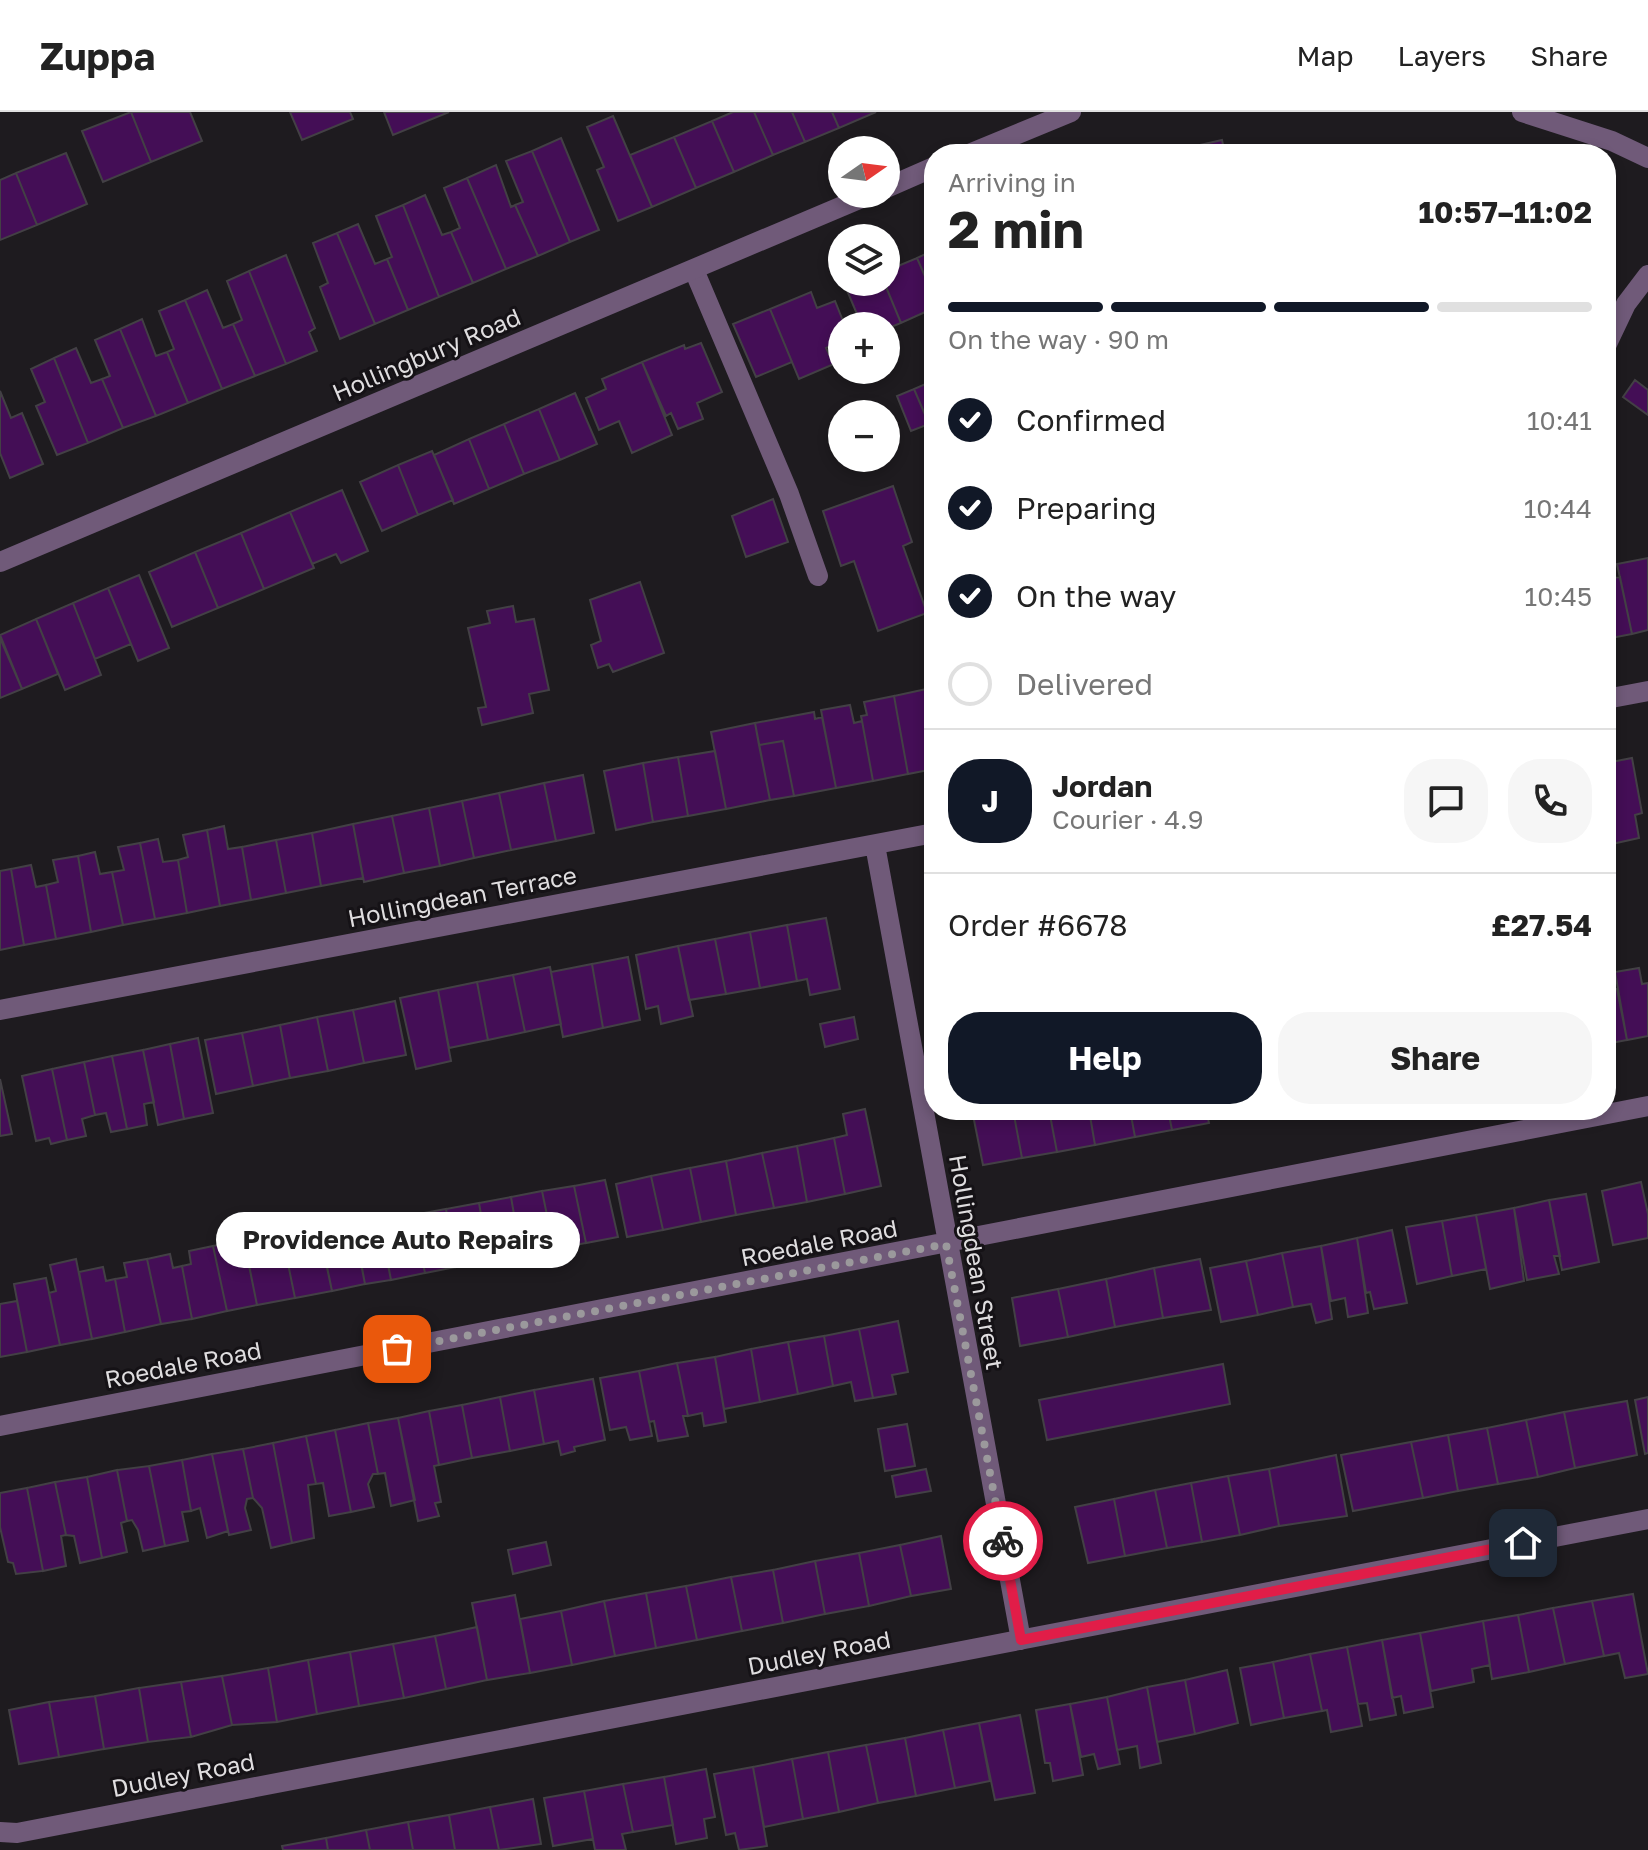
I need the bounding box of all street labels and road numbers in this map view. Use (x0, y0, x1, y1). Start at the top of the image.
street label: Hollingbury Road (328, 301, 524, 407)
street label: Hollingdean Terrace (345, 860, 579, 932)
street label: Hollingdean Street (944, 1152, 1010, 1372)
street label: Roedale Road (738, 1213, 900, 1271)
street label: Roedale Road (102, 1335, 264, 1393)
street label: Dudley Road (745, 1624, 893, 1680)
street label: Dudley Road (109, 1746, 257, 1802)

